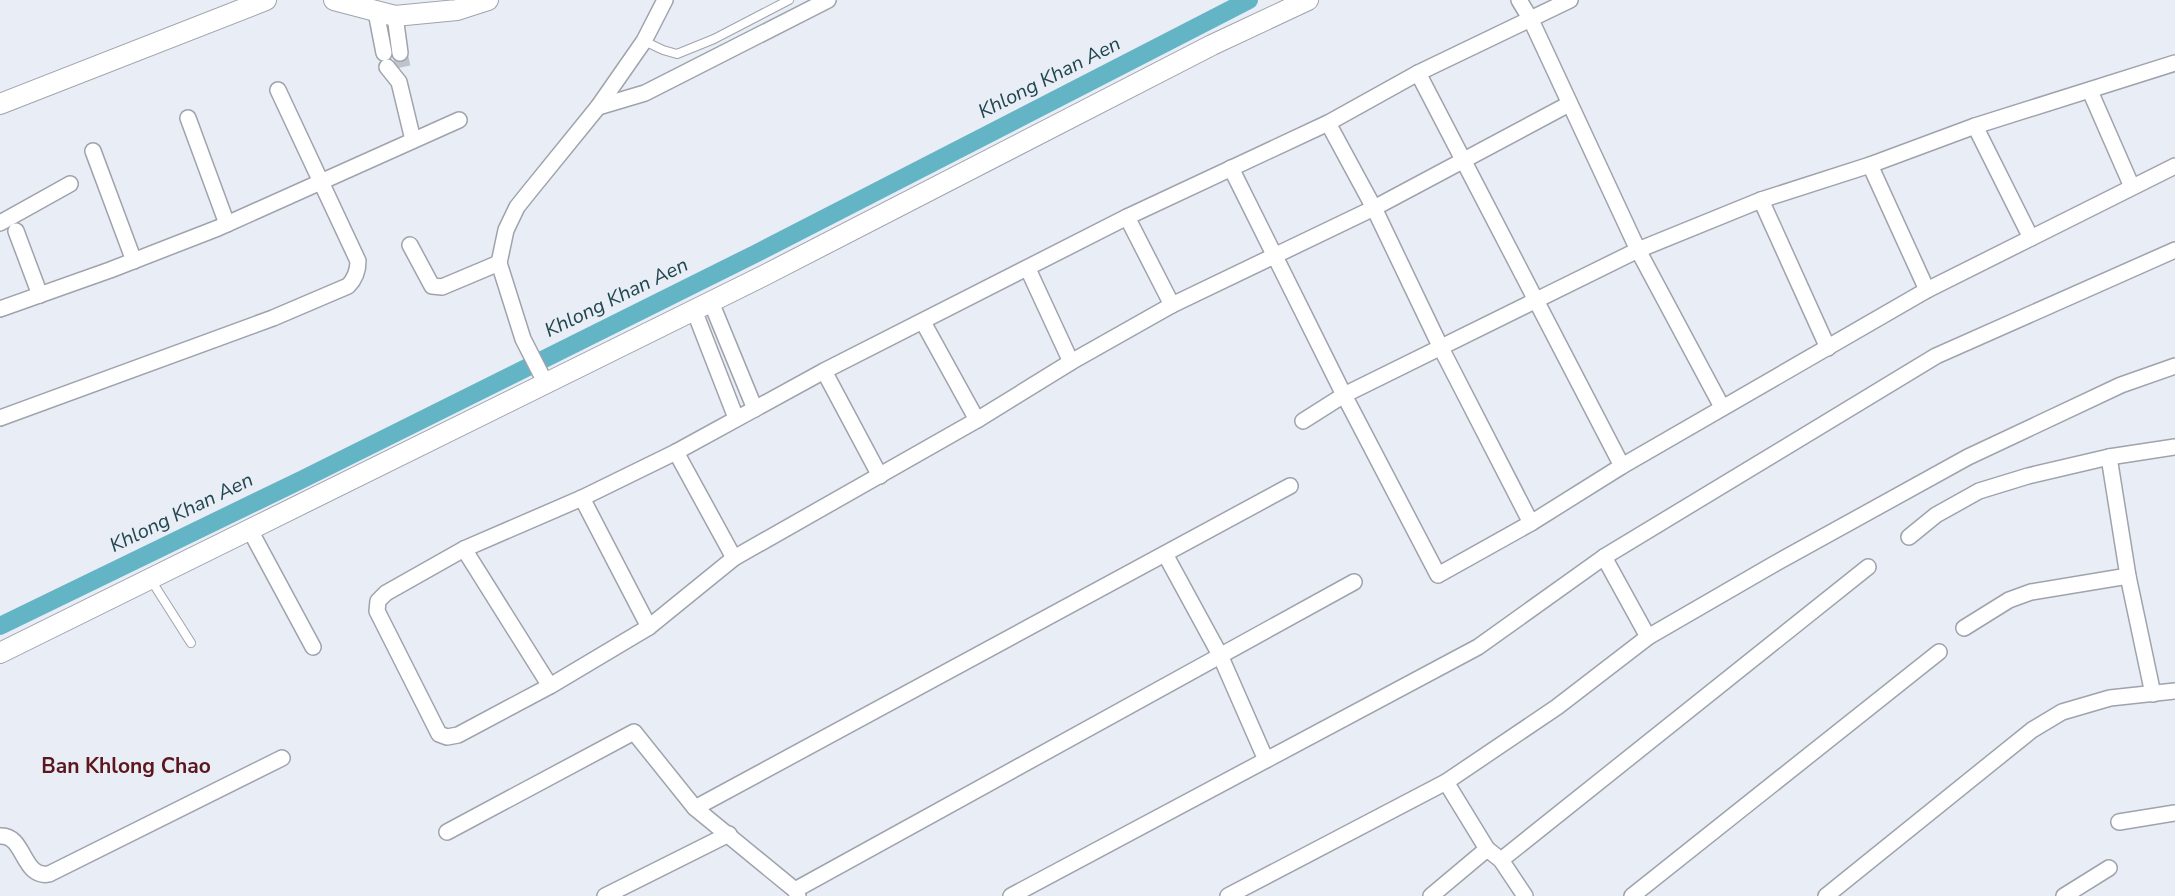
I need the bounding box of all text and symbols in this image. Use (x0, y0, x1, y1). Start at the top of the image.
water label: Khlong Khan Aen (973, 30, 1125, 125)
water label: Khlong Khan Aen (540, 251, 692, 344)
water label: Khlong Khan Aen (105, 466, 257, 559)
district label: Ban Khlong Chao (41, 752, 211, 780)

